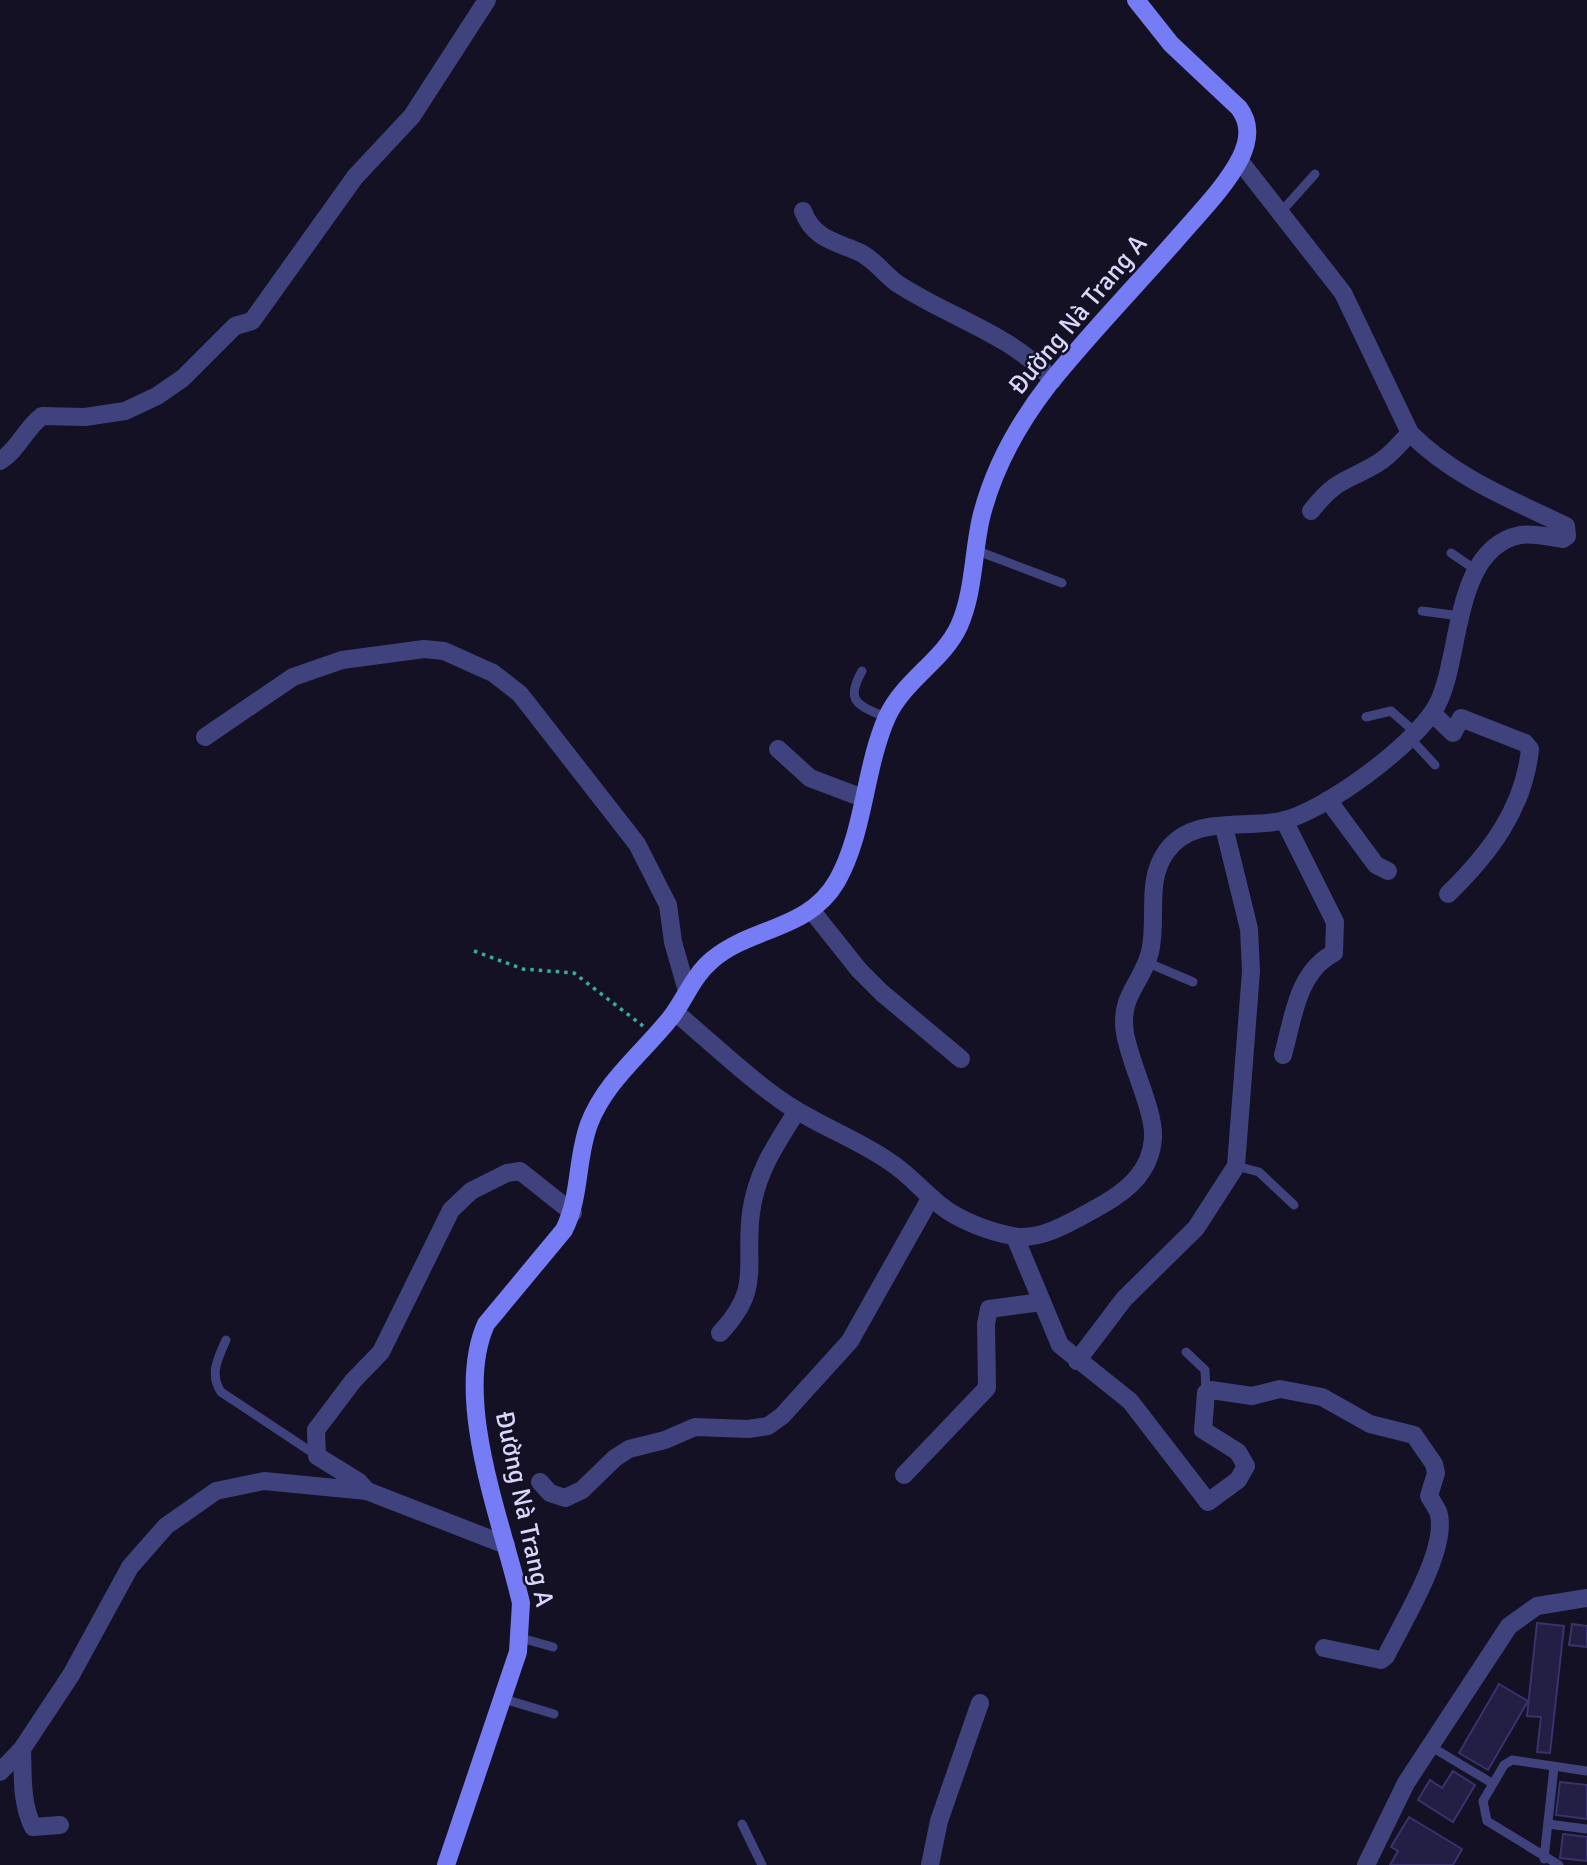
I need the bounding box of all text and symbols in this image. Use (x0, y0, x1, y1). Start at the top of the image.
street label: Đường Nà Trang A (1002, 228, 1154, 401)
street label: Đường Nà Trang A (488, 1408, 560, 1610)

